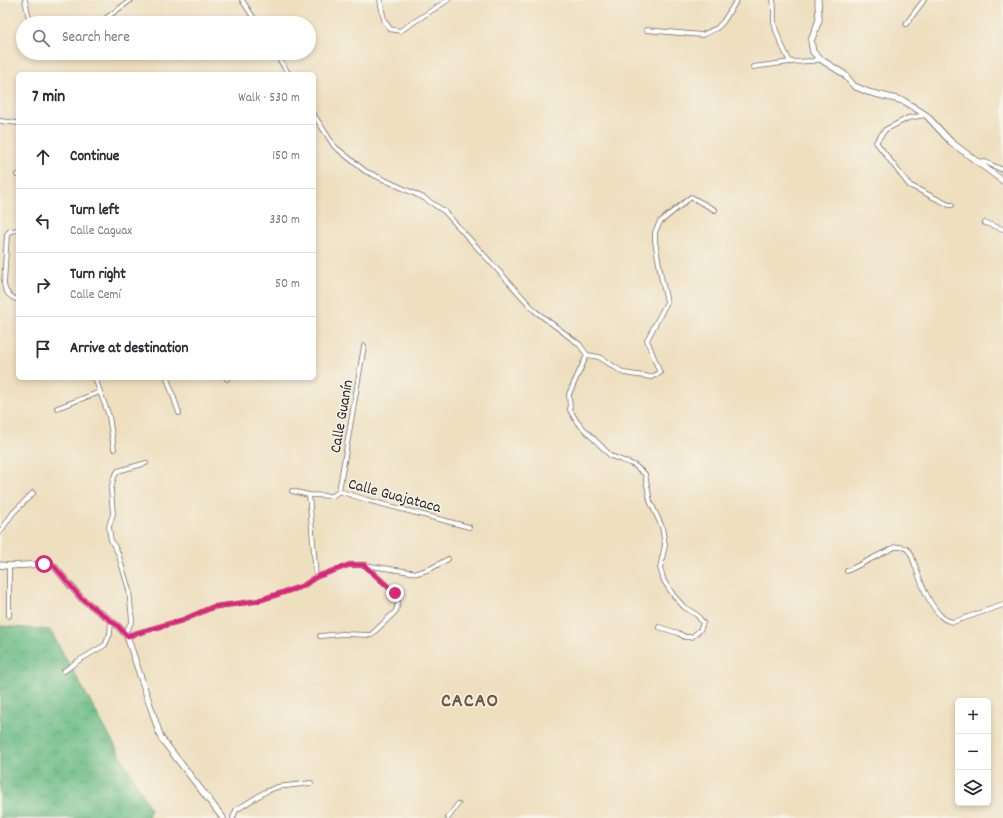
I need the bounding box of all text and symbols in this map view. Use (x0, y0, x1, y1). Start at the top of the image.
search box (16, 16, 316, 60)
icon: search (30, 27, 52, 49)
text: Search here (62, 27, 130, 49)
text: 7 min (32, 86, 65, 110)
text: Walk · 530 m (238, 89, 300, 108)
icon: ahead (32, 146, 54, 168)
text: Continue (70, 146, 119, 168)
text: 150 m (272, 147, 300, 166)
text: Turn left (70, 200, 119, 222)
icon: left (32, 210, 54, 232)
text: 330 m (269, 211, 300, 230)
text: Calle Caguax (70, 222, 132, 241)
text: Turn right (70, 264, 126, 286)
icon: right (32, 274, 54, 296)
text: 50 m (275, 275, 300, 294)
text: Calle Cemí (70, 286, 121, 305)
icon: arrive (32, 338, 54, 360)
text: Arrive at destination (70, 338, 188, 360)
street label: Calle Guanín (325, 378, 360, 455)
street label: Calle Guajataca (345, 473, 444, 520)
route start (35, 555, 53, 573)
route end (386, 584, 404, 602)
district label: CACAO (441, 688, 499, 716)
map controls (955, 698, 991, 806)
button: + (955, 698, 991, 734)
button: − (955, 734, 991, 770)
button: layers (955, 770, 991, 806)

